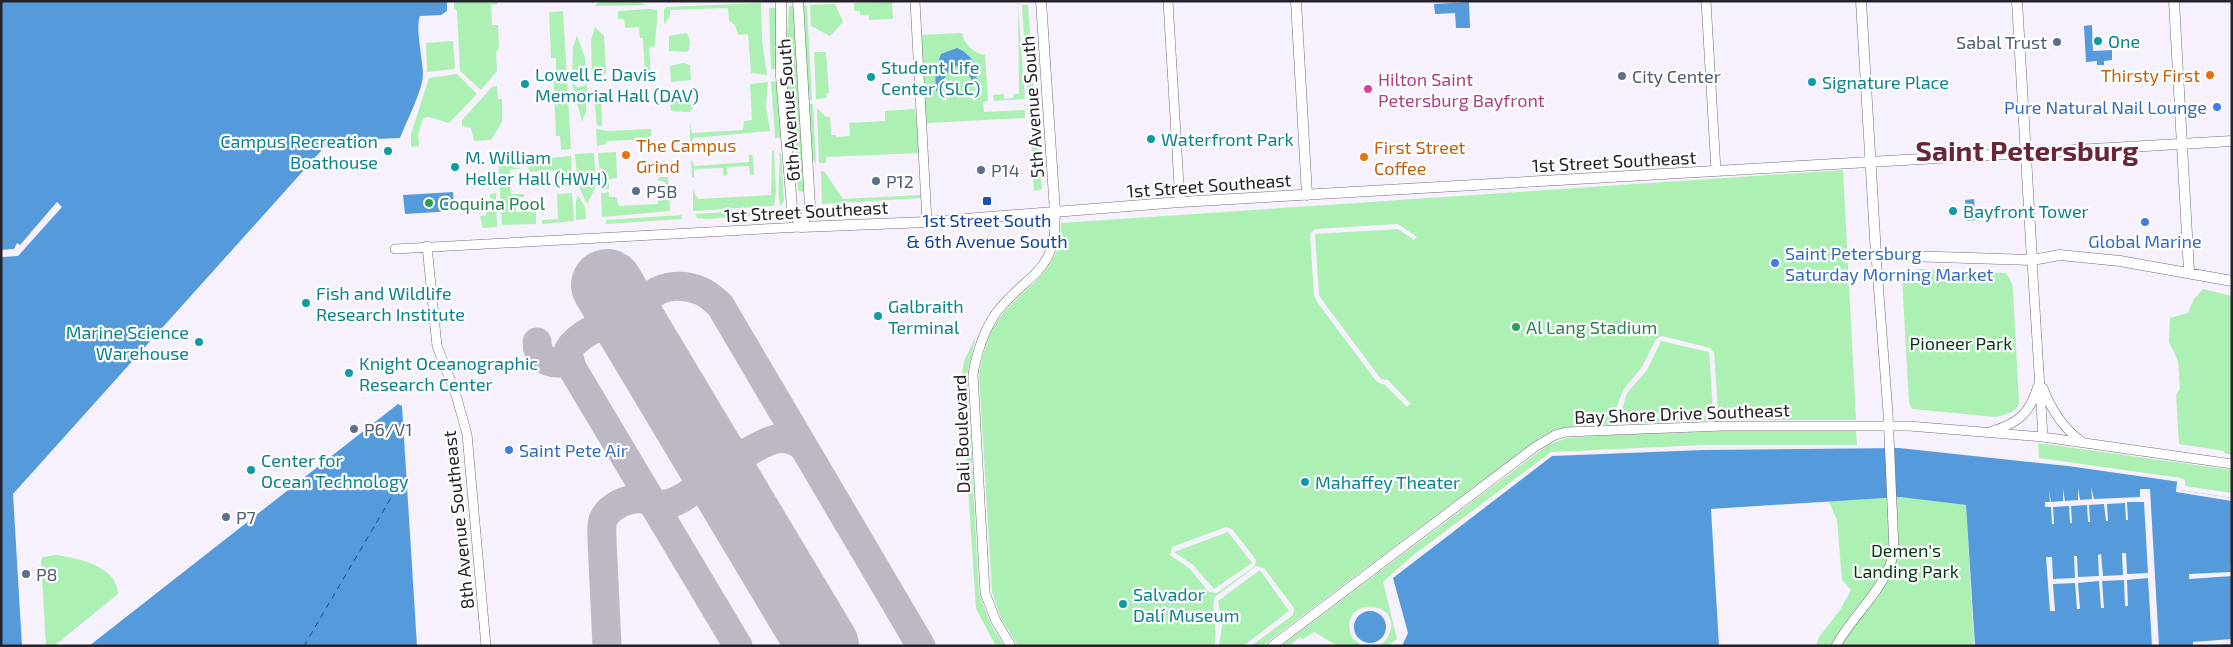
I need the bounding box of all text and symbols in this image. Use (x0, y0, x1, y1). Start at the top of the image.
place label: One (2108, 30, 2140, 52)
place label: Sabal Trust (1956, 31, 2047, 53)
street label: 5th Avenue South (1016, 35, 1048, 179)
marker: One (2092, 35, 2104, 47)
marker: Sabal Trust (2051, 36, 2063, 48)
street label: 6th Avenue South (772, 38, 804, 182)
place label: Student Life Center (SLC) (881, 56, 980, 99)
place label: Lowell E. Davis Memorial Hall (DAV) (535, 63, 699, 106)
place label: Thirsty First (2101, 64, 2200, 86)
place label: City Center (1632, 65, 1721, 87)
place label: Hilton Saint Petersburg Bayfront (1378, 68, 1545, 111)
marker: Thirsty First (2204, 69, 2216, 81)
marker: City Center (1616, 70, 1628, 82)
marker: Student Life Center (SLC) (865, 71, 877, 83)
place label: Signature Place (1822, 71, 1949, 93)
marker: Signature Place (1806, 76, 1818, 88)
marker: Lowell E. Davis Memorial Hall (DAV) (519, 78, 531, 90)
marker: Hilton Saint Petersburg Bayfront (1362, 83, 1374, 95)
place label: Pure Natural Nail Lounge (2004, 96, 2207, 118)
marker: Pure Natural Nail Lounge (2211, 101, 2223, 113)
place label: Waterfront Park (1161, 128, 1294, 150)
place label: Campus Recreation Boathouse (220, 130, 378, 173)
marker: Waterfront Park (1145, 133, 1157, 145)
district label: Saint Petersburg (1916, 133, 2138, 167)
place label: The Campus Grind (636, 134, 736, 177)
place label: First Street Coffee (1374, 136, 1466, 179)
marker: Campus Recreation Boathouse (382, 145, 394, 157)
place label: M. William Heller Hall (HWH) (465, 146, 607, 189)
street label: 1st Street Southeast (1531, 146, 1697, 176)
marker: The Campus Grind (620, 149, 632, 161)
marker: First Street Coffee (1358, 151, 1370, 163)
place label: P14 (991, 159, 1020, 181)
marker: M. William Heller Hall (HWH) (449, 161, 461, 173)
marker: P14 (975, 164, 987, 176)
street label: 1st Street Southeast (1126, 168, 1292, 202)
place label: P12 (886, 170, 914, 192)
marker: P12 (870, 175, 882, 187)
place label: P5B (646, 180, 677, 202)
marker: P5B (630, 185, 642, 197)
place label: Coquina Pool (439, 192, 546, 214)
marker: 1st Street South & 6th Avenue South (981, 195, 993, 207)
street label: 1st Street Southeast (723, 196, 889, 226)
marker: Coquina Pool (423, 197, 435, 209)
place label: Bayfront Tower (1963, 200, 2089, 222)
marker: Bayfront Tower (1947, 205, 1959, 217)
place label: 1st Street South & 6th Avenue South (906, 209, 1068, 252)
marker: Global Marine (2139, 216, 2151, 228)
place label: Global Marine (2088, 230, 2202, 252)
place label: Saint Petersburg Saturday Morning Market (1785, 242, 1994, 285)
marker: Saint Petersburg Saturday Morning Market (1769, 257, 1781, 269)
place label: Fish and Wildlife Research Institute (316, 282, 465, 325)
place label: Galbraith Terminal (888, 295, 964, 338)
marker: Fish and Wildlife Research Institute (300, 297, 312, 309)
marker: Galbraith Terminal (872, 310, 884, 322)
place label: Al Lang Stadium (1526, 316, 1657, 338)
place label: Marine Science Warehouse (66, 321, 189, 364)
marker: Al Lang Stadium (1510, 321, 1522, 333)
park label: Pioneer Park (1910, 332, 2012, 354)
marker: Marine Science Warehouse (193, 336, 205, 348)
place label: Knight Oceanographic Research Center (359, 352, 538, 395)
marker: Knight Oceanographic Research Center (343, 367, 355, 379)
street label: Dali Boulevard (948, 374, 974, 494)
street label: Bay Shore Drive Southeast (1574, 398, 1790, 428)
place label: P6/V1 (364, 418, 412, 440)
marker: P6/V1 (348, 423, 360, 435)
street label: 8th Avenue Southeast (438, 429, 478, 610)
place label: Saint Pete Air (519, 439, 628, 461)
marker: Saint Pete Air (503, 444, 515, 456)
place label: Center for Ocean Technology (261, 449, 409, 492)
marker: Center for Ocean Technology (245, 464, 257, 476)
place label: Mahaffey Theater (1315, 471, 1460, 493)
marker: Mahaffey Theater (1299, 476, 1311, 488)
place label: P7 (236, 506, 256, 528)
marker: P7 (220, 511, 232, 523)
park label: Demen's Landing Park (1853, 539, 1959, 582)
place label: P8 (36, 563, 58, 585)
marker: P8 (20, 568, 32, 580)
place label: Salvador Dalí Museum (1133, 583, 1240, 626)
marker: Salvador Dalí Museum (1117, 598, 1129, 610)

